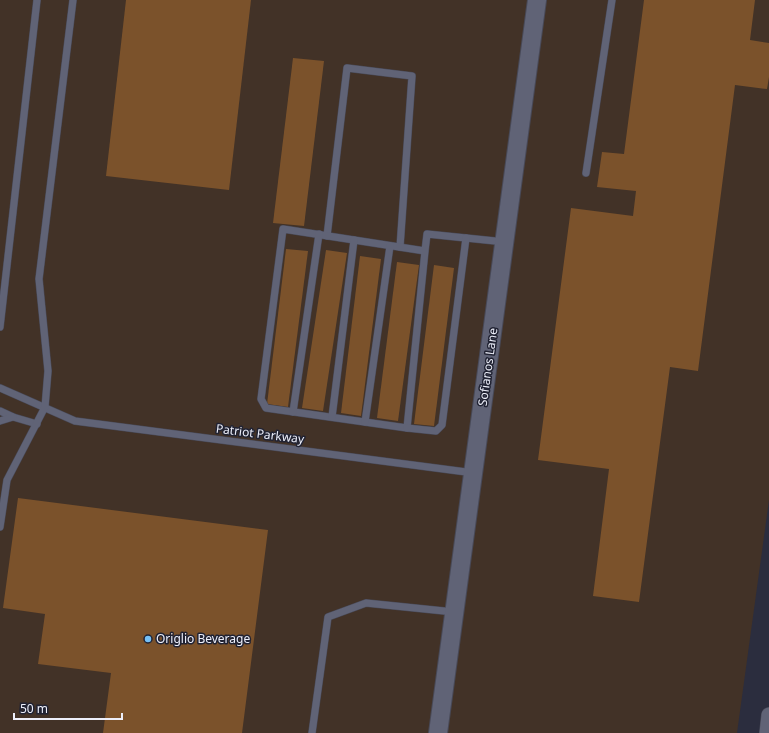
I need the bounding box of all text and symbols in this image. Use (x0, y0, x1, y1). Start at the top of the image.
street label: Sofianos Lane (474, 327, 501, 407)
street label: Patriot Parkway (215, 420, 306, 447)
place label: Origlio Beverage (156, 630, 250, 647)
marker: Origlio Beverage (143, 634, 153, 644)
scale bar (14, 695, 122, 721)
text: 50 m (20, 700, 48, 717)

